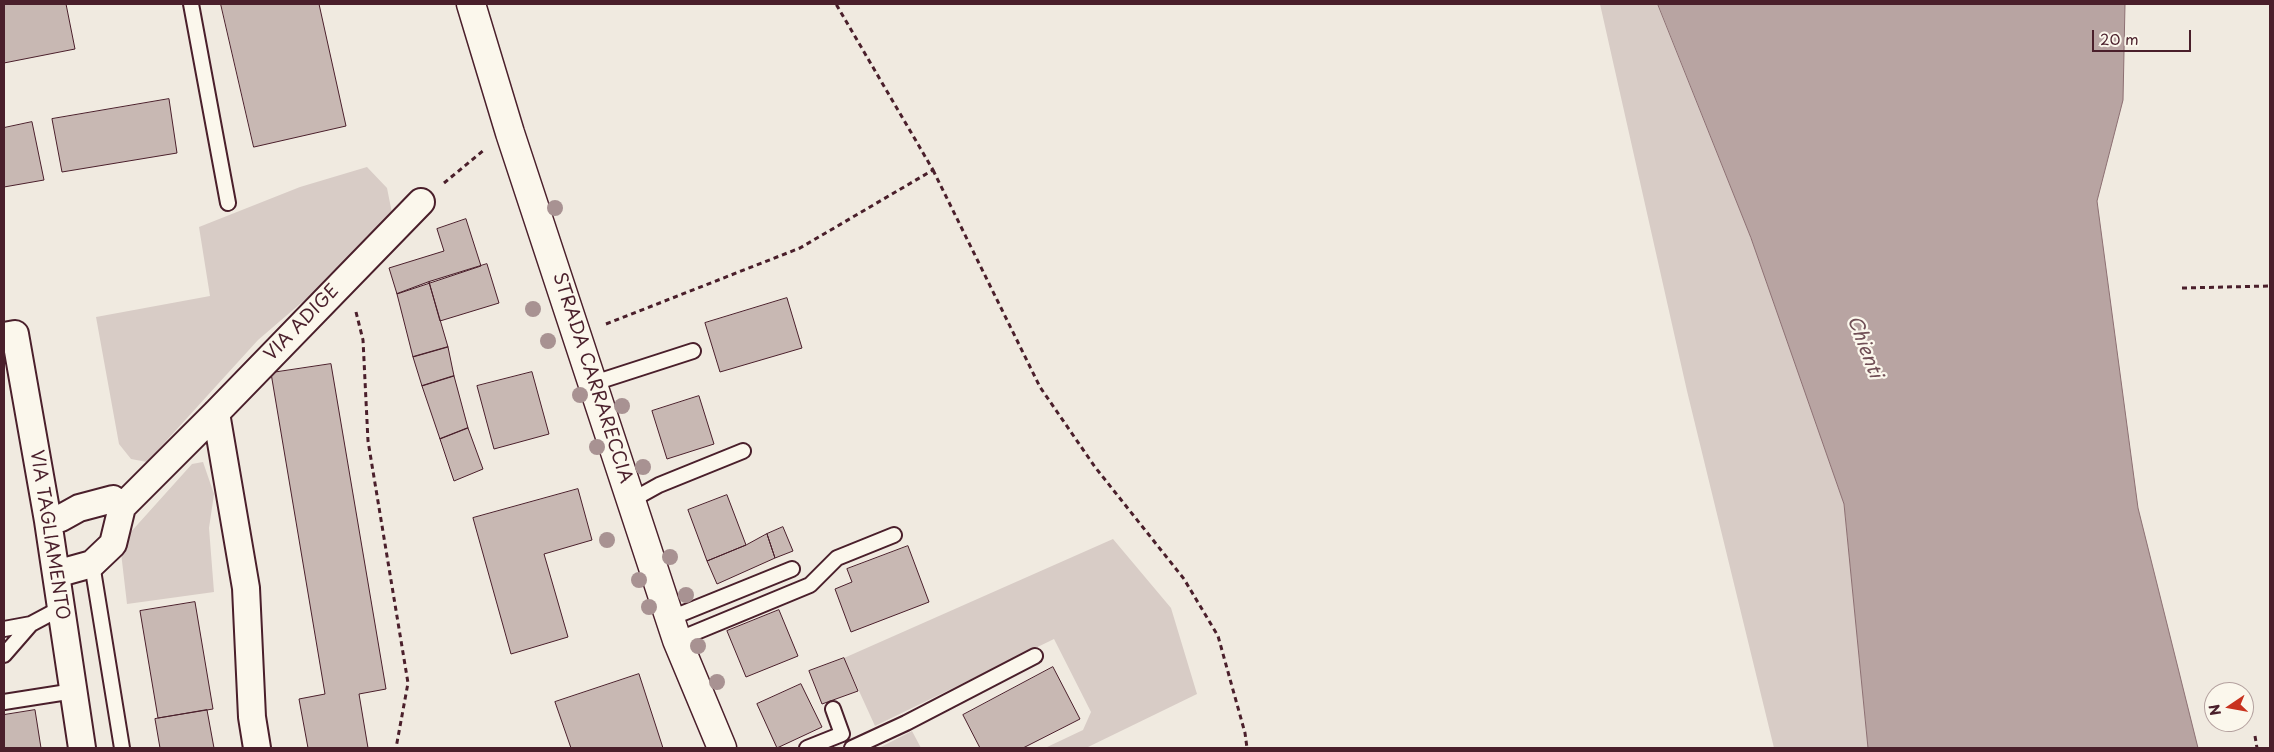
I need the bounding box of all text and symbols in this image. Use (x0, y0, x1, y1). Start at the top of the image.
scale bar (2094, 20, 2193, 52)
text: 20 m (2100, 27, 2139, 50)
street label: STRADA CARRARECCIA (548, 270, 636, 486)
street label: VIA ADIGE (260, 280, 344, 366)
water label: Chienti (1842, 313, 1886, 381)
street label: VIA TAGLIAMENTO (25, 448, 73, 622)
north arrow (2204, 682, 2254, 732)
text: N (2203, 702, 2226, 718)

